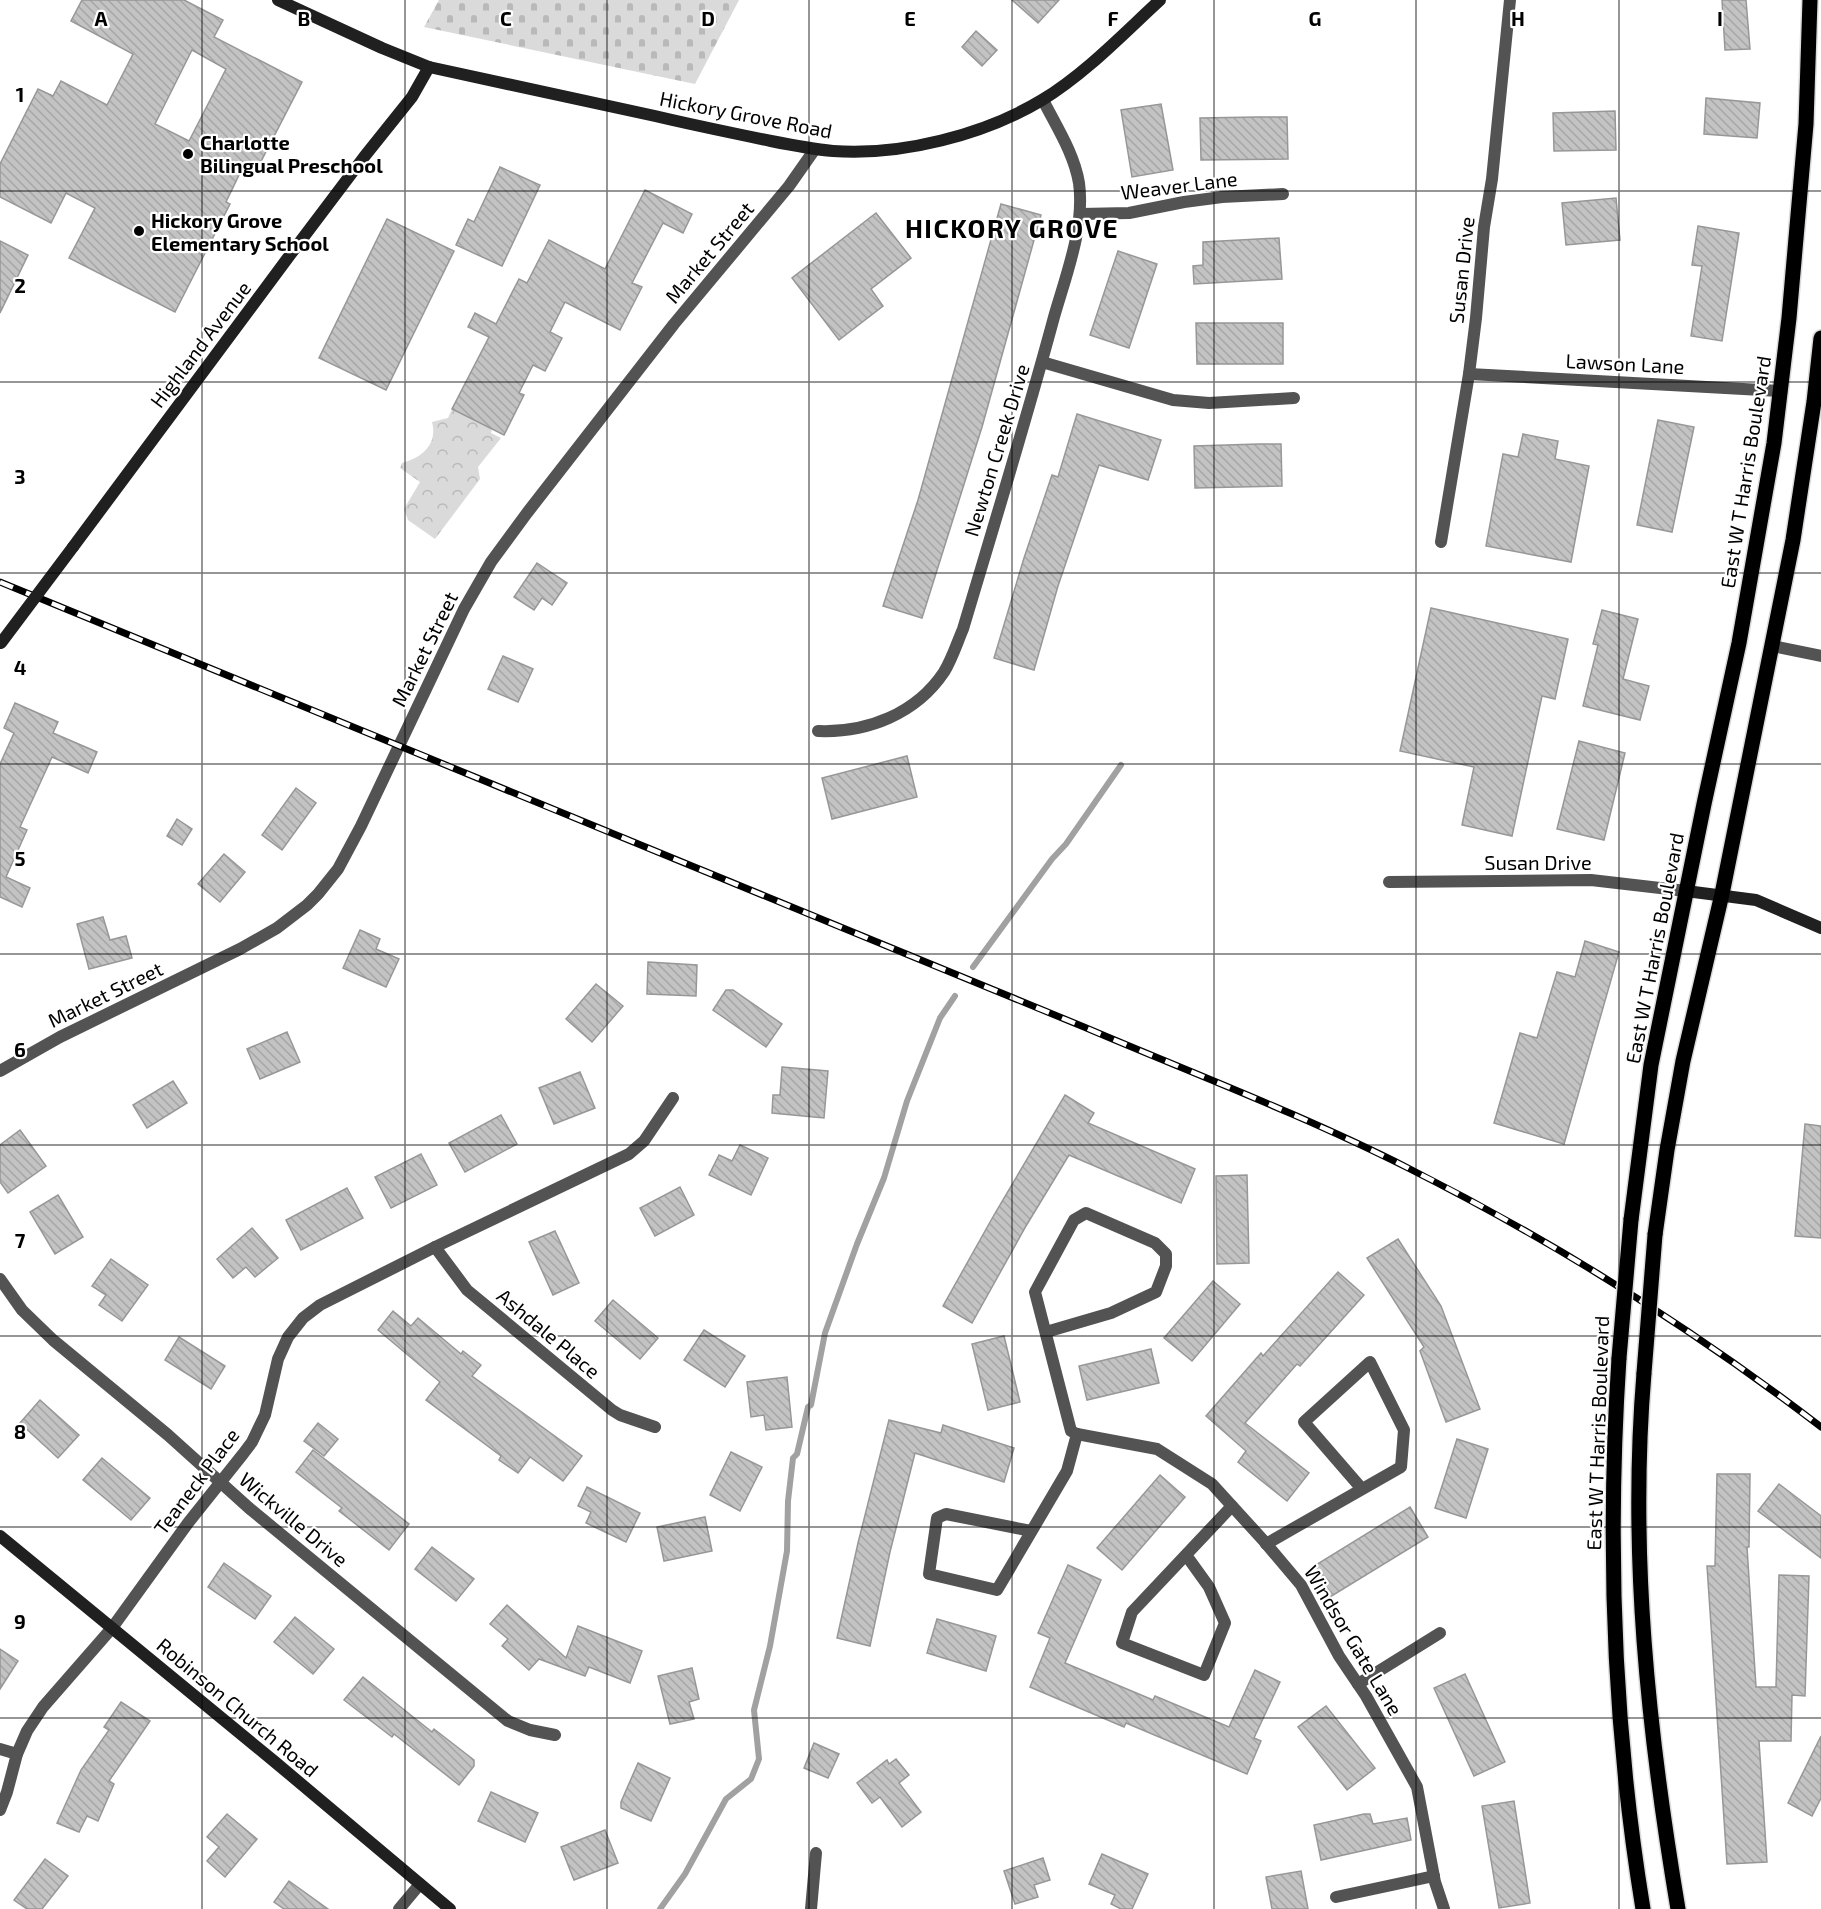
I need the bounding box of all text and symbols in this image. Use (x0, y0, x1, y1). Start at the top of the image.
text: A (94, 6, 108, 30)
text: B (298, 6, 310, 30)
text: C (500, 6, 512, 30)
text: D (701, 6, 715, 30)
text: E (904, 6, 916, 30)
text: F (1107, 6, 1119, 30)
text: G (1309, 6, 1321, 30)
text: H (1511, 6, 1525, 30)
text: I (1717, 6, 1723, 30)
text: 1 (16, 82, 24, 106)
street label: Hickory Grove Road (658, 85, 834, 143)
place label: Charlotte Bilingual Preschool (200, 130, 383, 177)
marker: Charlotte Bilingual Preschool (181, 147, 195, 161)
street label: Weaver Lane (1119, 166, 1239, 204)
street label: Market Street (660, 196, 759, 308)
place label: Hickory Grove Elementary School (151, 208, 329, 256)
district label: HICKORY GROVE (905, 212, 1119, 243)
street label: Susan Drive (1443, 215, 1479, 325)
marker: Hickory Grove Elementary School (132, 224, 146, 238)
text: 2 (14, 273, 26, 297)
street label: Highland Avenue (145, 276, 255, 412)
street label: Lawson Lane (1565, 348, 1685, 378)
street label: East W T Harris Boulevard (1715, 354, 1775, 590)
street label: Newton Creek Drive (958, 361, 1034, 539)
text: 3 (14, 464, 26, 488)
street label: Market Street (386, 587, 462, 710)
text: 4 (14, 655, 27, 679)
street label: East W T Harris Boulevard (1620, 830, 1688, 1066)
text: 5 (14, 846, 26, 870)
street label: Susan Drive (1484, 850, 1592, 874)
street label: Market Street (44, 956, 167, 1032)
text: 6 (14, 1037, 26, 1061)
text: 7 (15, 1228, 26, 1252)
street label: Ashdale Place (493, 1283, 605, 1383)
street label: East W T Harris Boulevard (1581, 1315, 1613, 1551)
text: 8 (14, 1419, 26, 1443)
street label: Teaneck Place (148, 1423, 244, 1539)
street label: Wickville Drive (235, 1467, 353, 1571)
street label: Windsor Gate Lane (1300, 1561, 1408, 1719)
text: 9 (14, 1609, 26, 1633)
street label: Robinson Church Road (152, 1632, 324, 1782)

